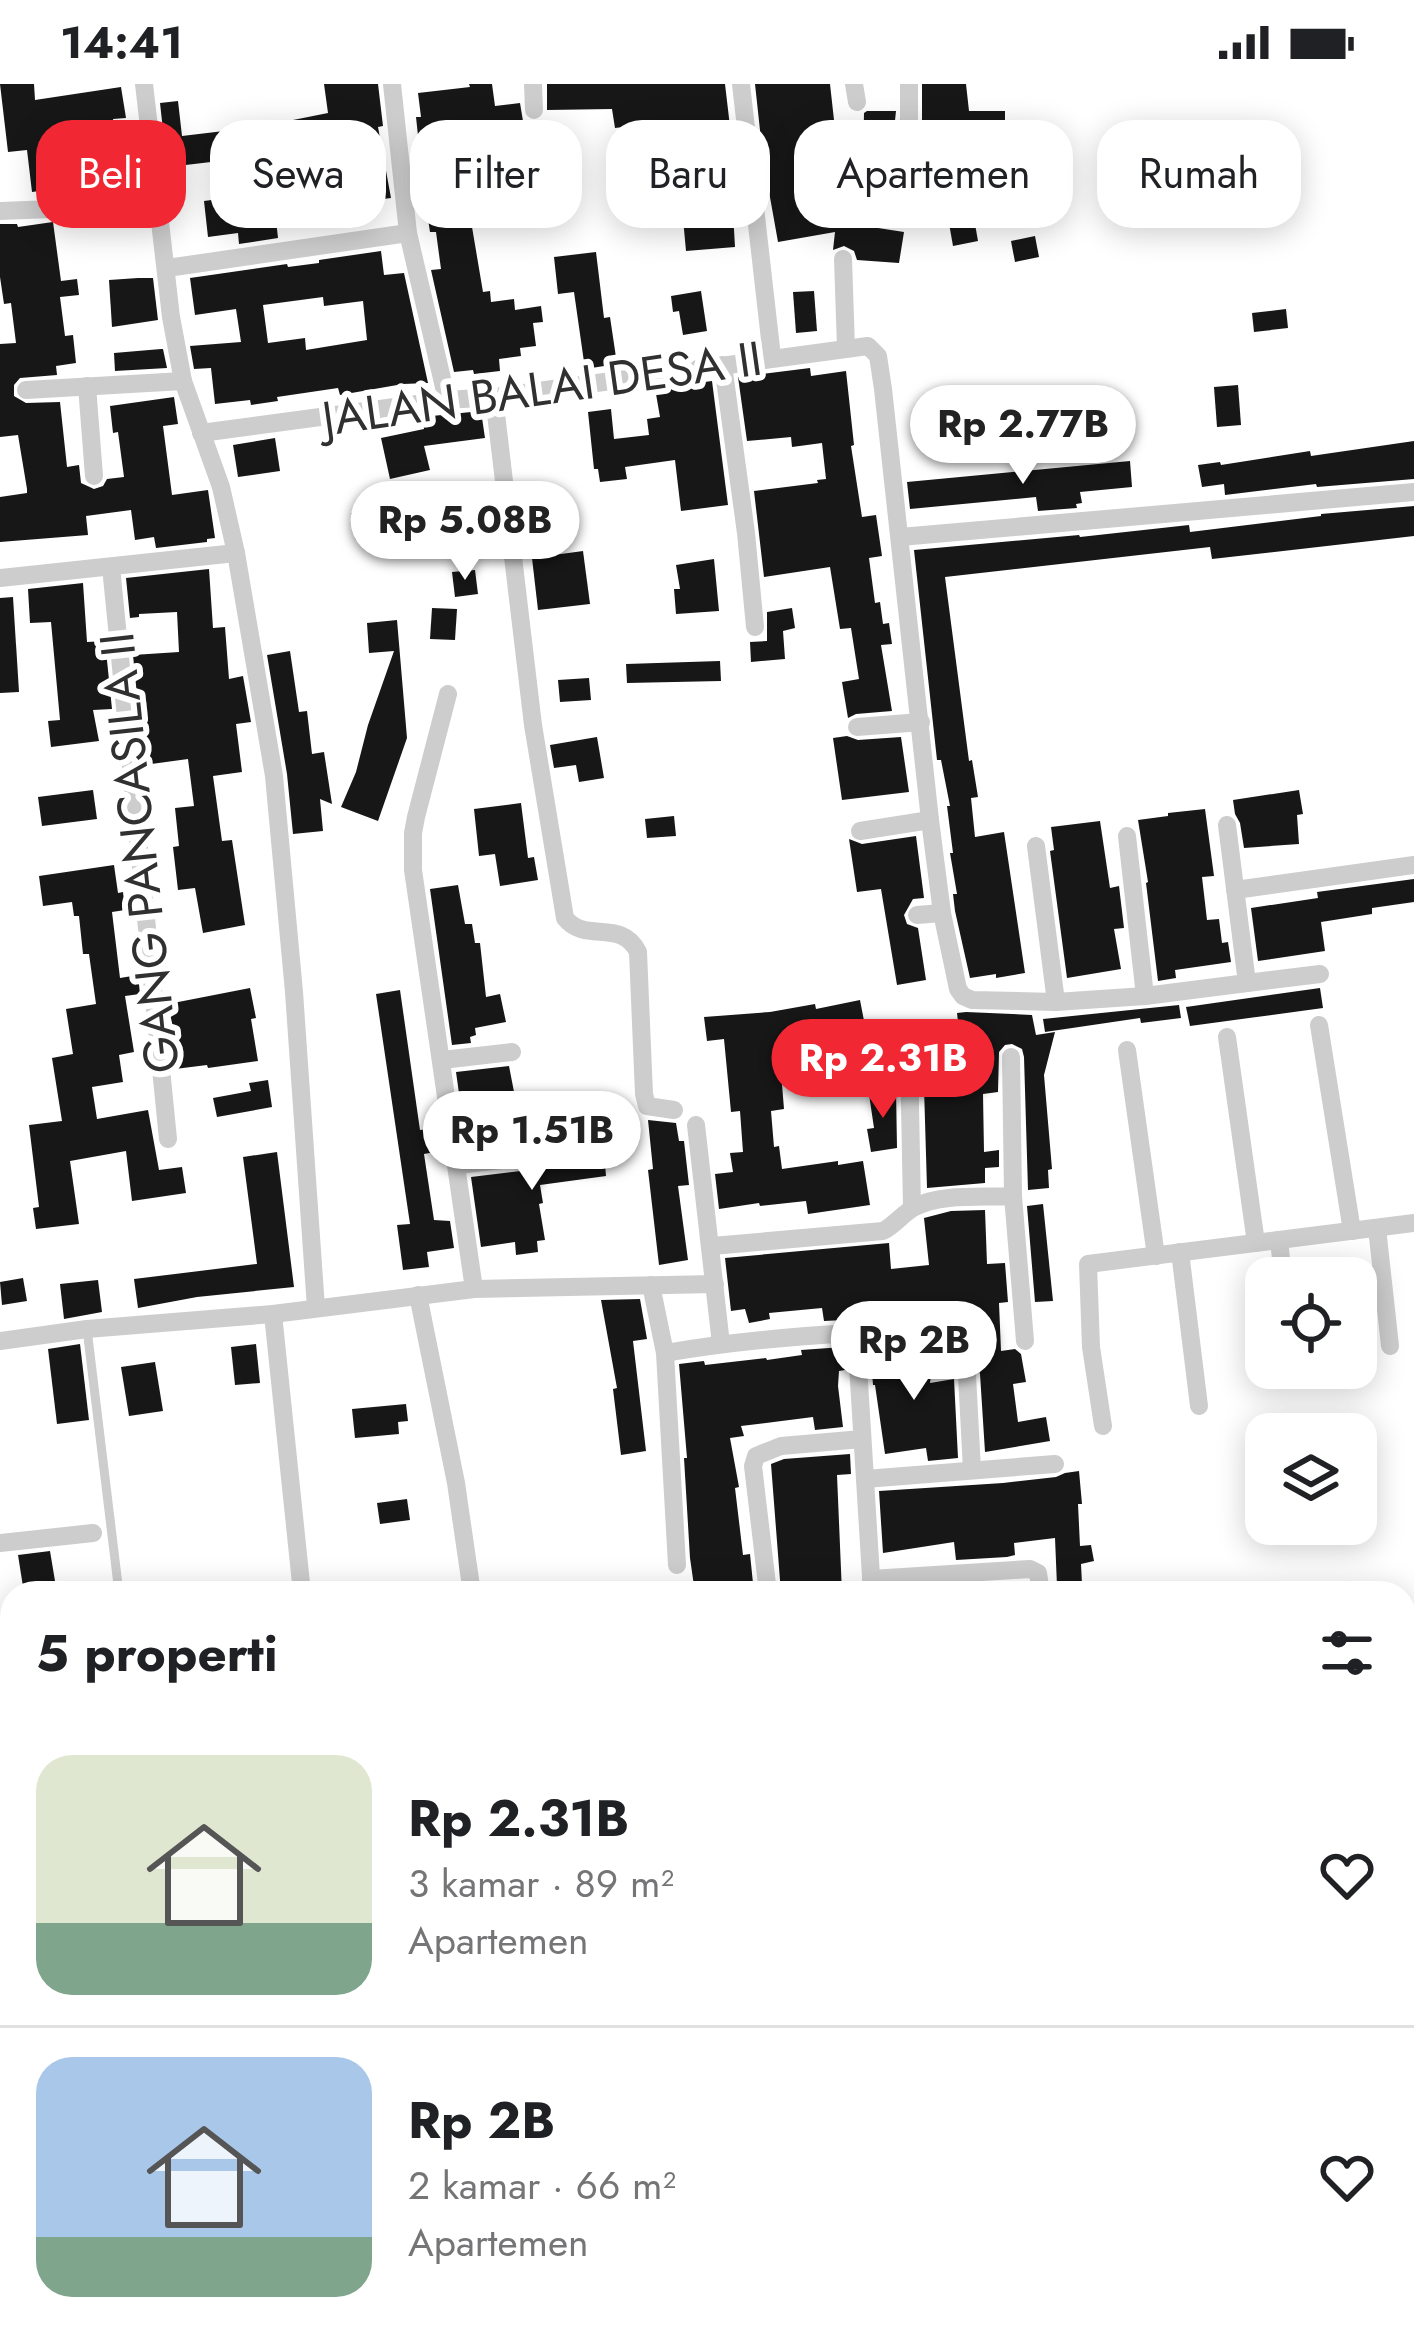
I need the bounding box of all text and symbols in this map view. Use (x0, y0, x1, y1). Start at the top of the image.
text: 14:41 (60, 10, 183, 75)
chip: Beli (36, 120, 186, 228)
chip: Sewa (210, 120, 386, 228)
chip: Filter (410, 120, 582, 228)
chip: Baru (606, 120, 770, 228)
chip: Apartemen (794, 120, 1073, 228)
chip: Rumah (1097, 120, 1301, 228)
street label: JALAN BALAI DESA II (312, 323, 766, 454)
pin: Rp 2.77B (899, 385, 1147, 487)
text: Rp 2.77B (937, 395, 1109, 452)
pin: Rp 5.08B (341, 481, 589, 583)
text: Rp 5.08B (378, 491, 552, 548)
street label: GANG PANCASILA II (82, 629, 197, 1077)
pin: Rp 2.31B (759, 1019, 1007, 1121)
text: Rp 2.31B (798, 1029, 968, 1086)
pin: Rp 1.51B (408, 1091, 656, 1193)
text: Rp 1.51B (450, 1101, 614, 1158)
map controls (1245, 1257, 1377, 1545)
button: locate (1245, 1257, 1377, 1389)
pin: Rp 2B (830, 1301, 998, 1403)
text: Rp 2B (858, 1311, 970, 1368)
button: layers (1245, 1413, 1377, 1545)
text: 5 properti (36, 1616, 278, 1690)
icon: filters (1314, 1620, 1380, 1686)
text: Rp 2.31B (408, 1781, 629, 1855)
icon: home (132, 1803, 276, 1947)
icon: heart (1314, 1842, 1380, 1908)
text: 3 kamar · 89 m² (408, 1855, 674, 1912)
text: Apartemen (408, 1912, 589, 1969)
text: Rp 2B (408, 2083, 555, 2157)
icon: home (132, 2105, 276, 2249)
icon: heart (1314, 2144, 1380, 2210)
text: 2 kamar · 66 m² (408, 2157, 676, 2214)
text: Apartemen (408, 2214, 589, 2271)

